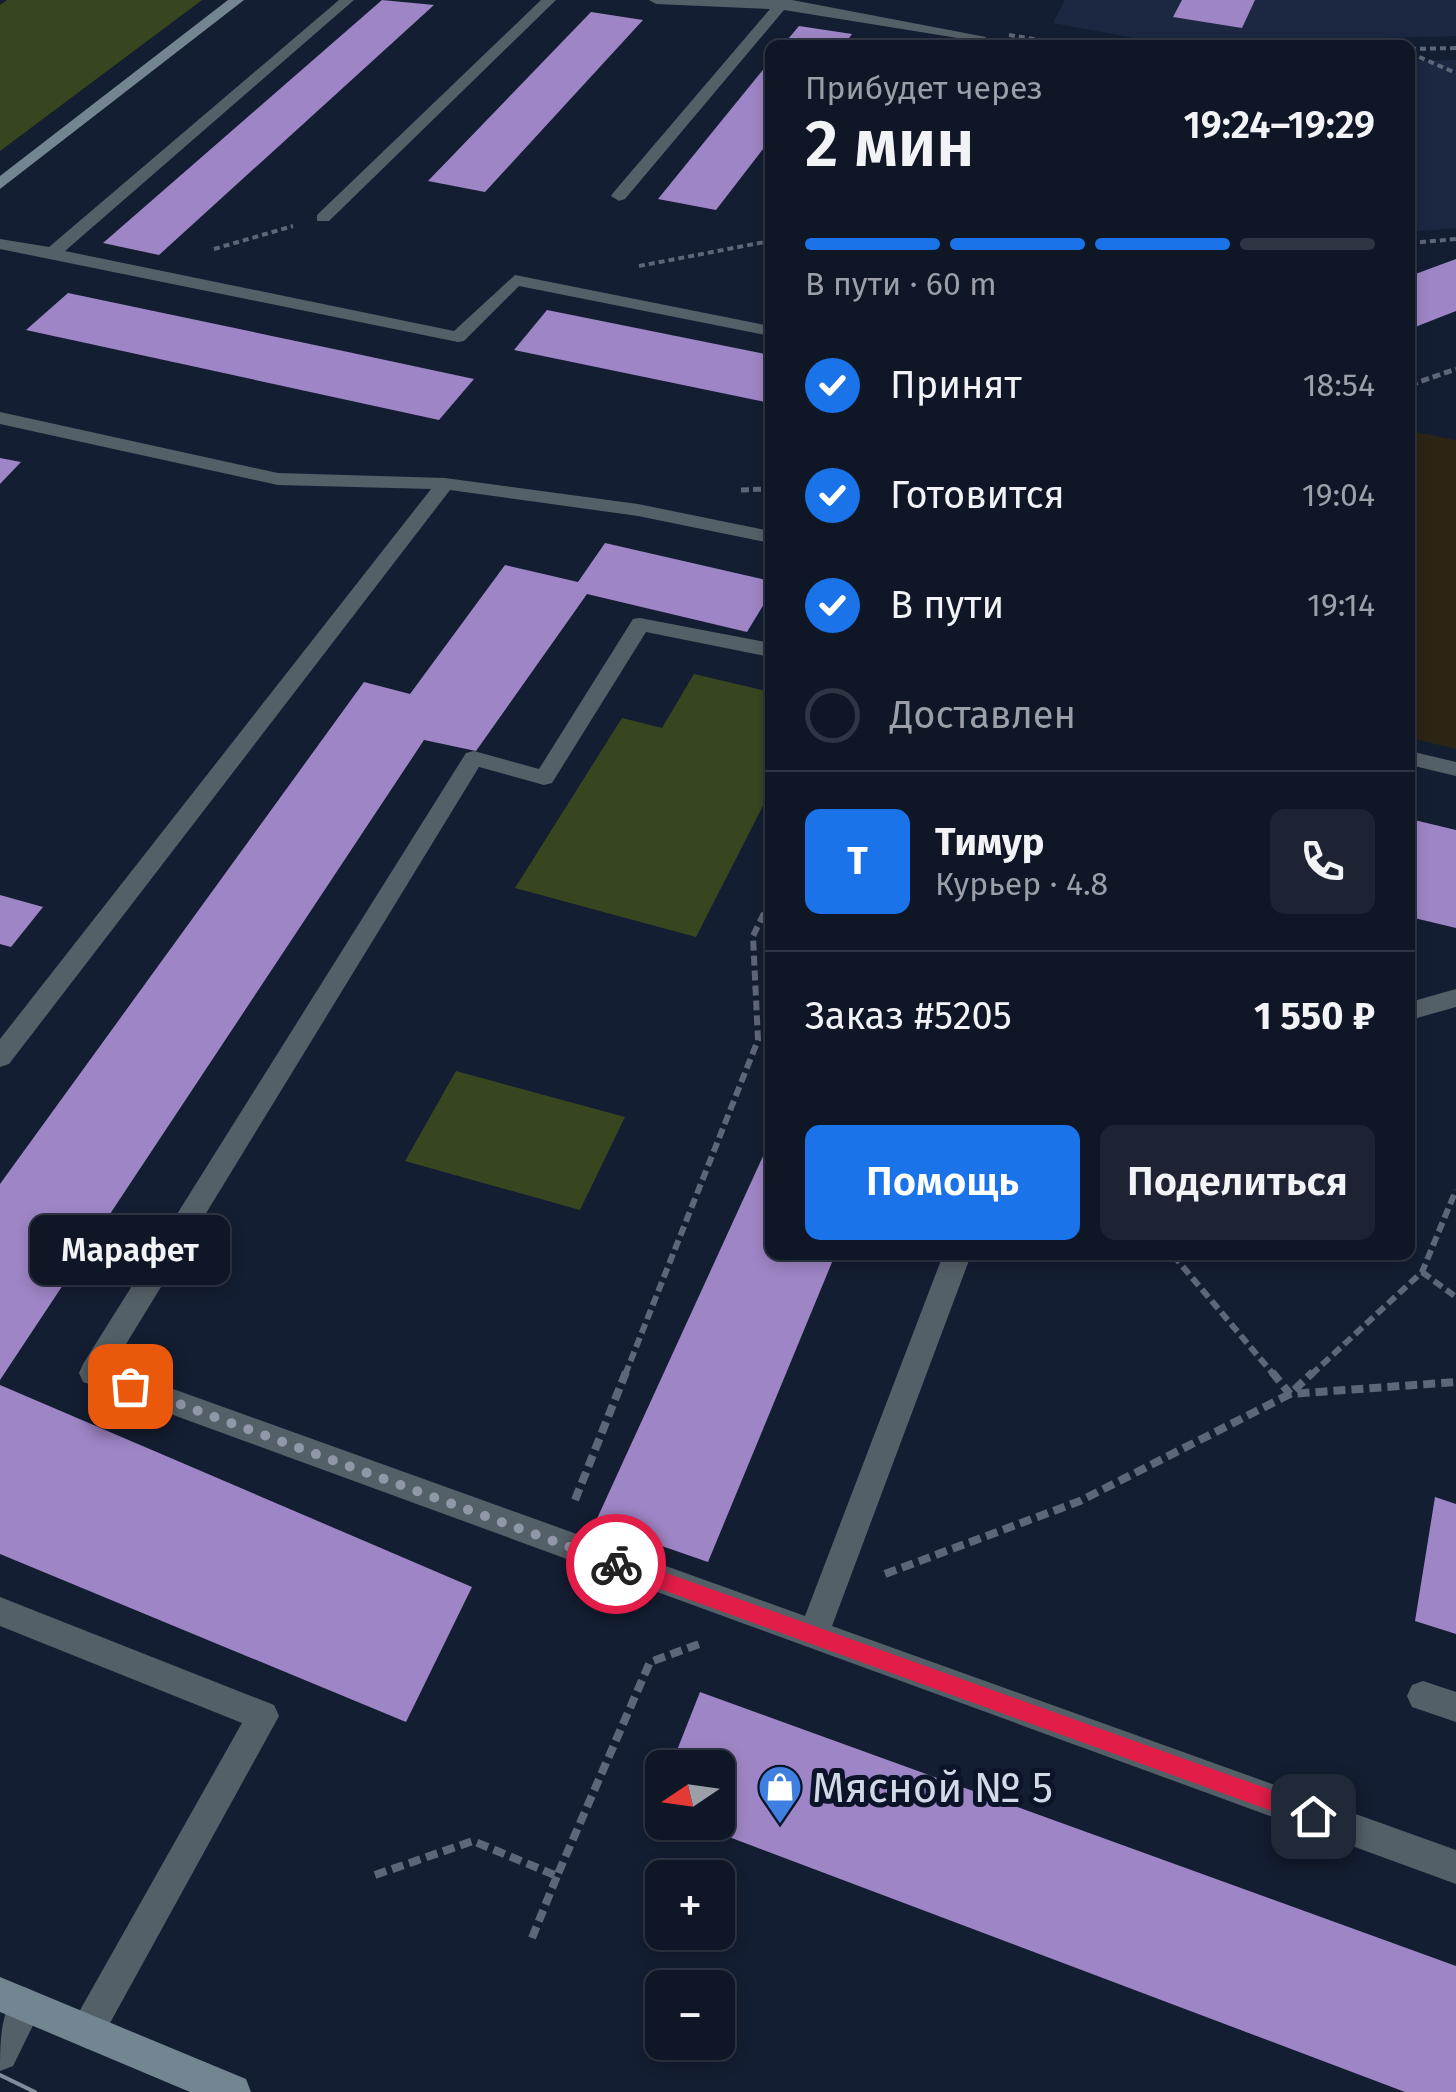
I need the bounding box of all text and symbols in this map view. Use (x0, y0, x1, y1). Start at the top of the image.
text: Прибудет через (805, 69, 1043, 107)
text: 19:24–19:29 (1183, 102, 1375, 148)
text: 2 мин (805, 105, 975, 183)
text: В пути · 60 m (805, 265, 997, 303)
icon: check (805, 358, 860, 413)
text: Принят (890, 362, 1022, 408)
text: 18:54 (1303, 366, 1375, 404)
icon: check (805, 468, 860, 523)
text: Готовится (890, 472, 1065, 518)
text: 19:04 (1302, 476, 1375, 514)
icon: check (805, 578, 860, 633)
text: В пути (890, 582, 1004, 628)
text: 19:14 (1307, 586, 1375, 624)
text: Доставлен (890, 692, 1076, 738)
button: phone (1270, 809, 1375, 914)
text: Тимур (935, 819, 1044, 865)
text: Т (847, 838, 868, 884)
text: Курьер · 4.8 (935, 865, 1108, 903)
text: Заказ #5205 (805, 993, 1012, 1039)
text: 1 550 ₽ (1254, 993, 1375, 1039)
button: Помощь (805, 1125, 1080, 1240)
button: Поделиться (1100, 1125, 1375, 1240)
callout: Марафет (30, 1216, 230, 1286)
text: Марафет (61, 1231, 199, 1269)
pin (88, 1344, 173, 1429)
icon: bag (103, 1359, 158, 1414)
courier (566, 1514, 666, 1614)
icon: bike (589, 1537, 644, 1592)
north arrow (645, 1750, 735, 1840)
map controls (645, 1750, 735, 2060)
place label: Мясной № 5 (812, 1763, 1053, 1813)
shop icon: Мясной № 5 (757, 1764, 803, 1825)
pin (1271, 1774, 1356, 1859)
icon: home (1286, 1789, 1341, 1844)
button: + (645, 1860, 735, 1950)
button: − (645, 1970, 735, 2060)

